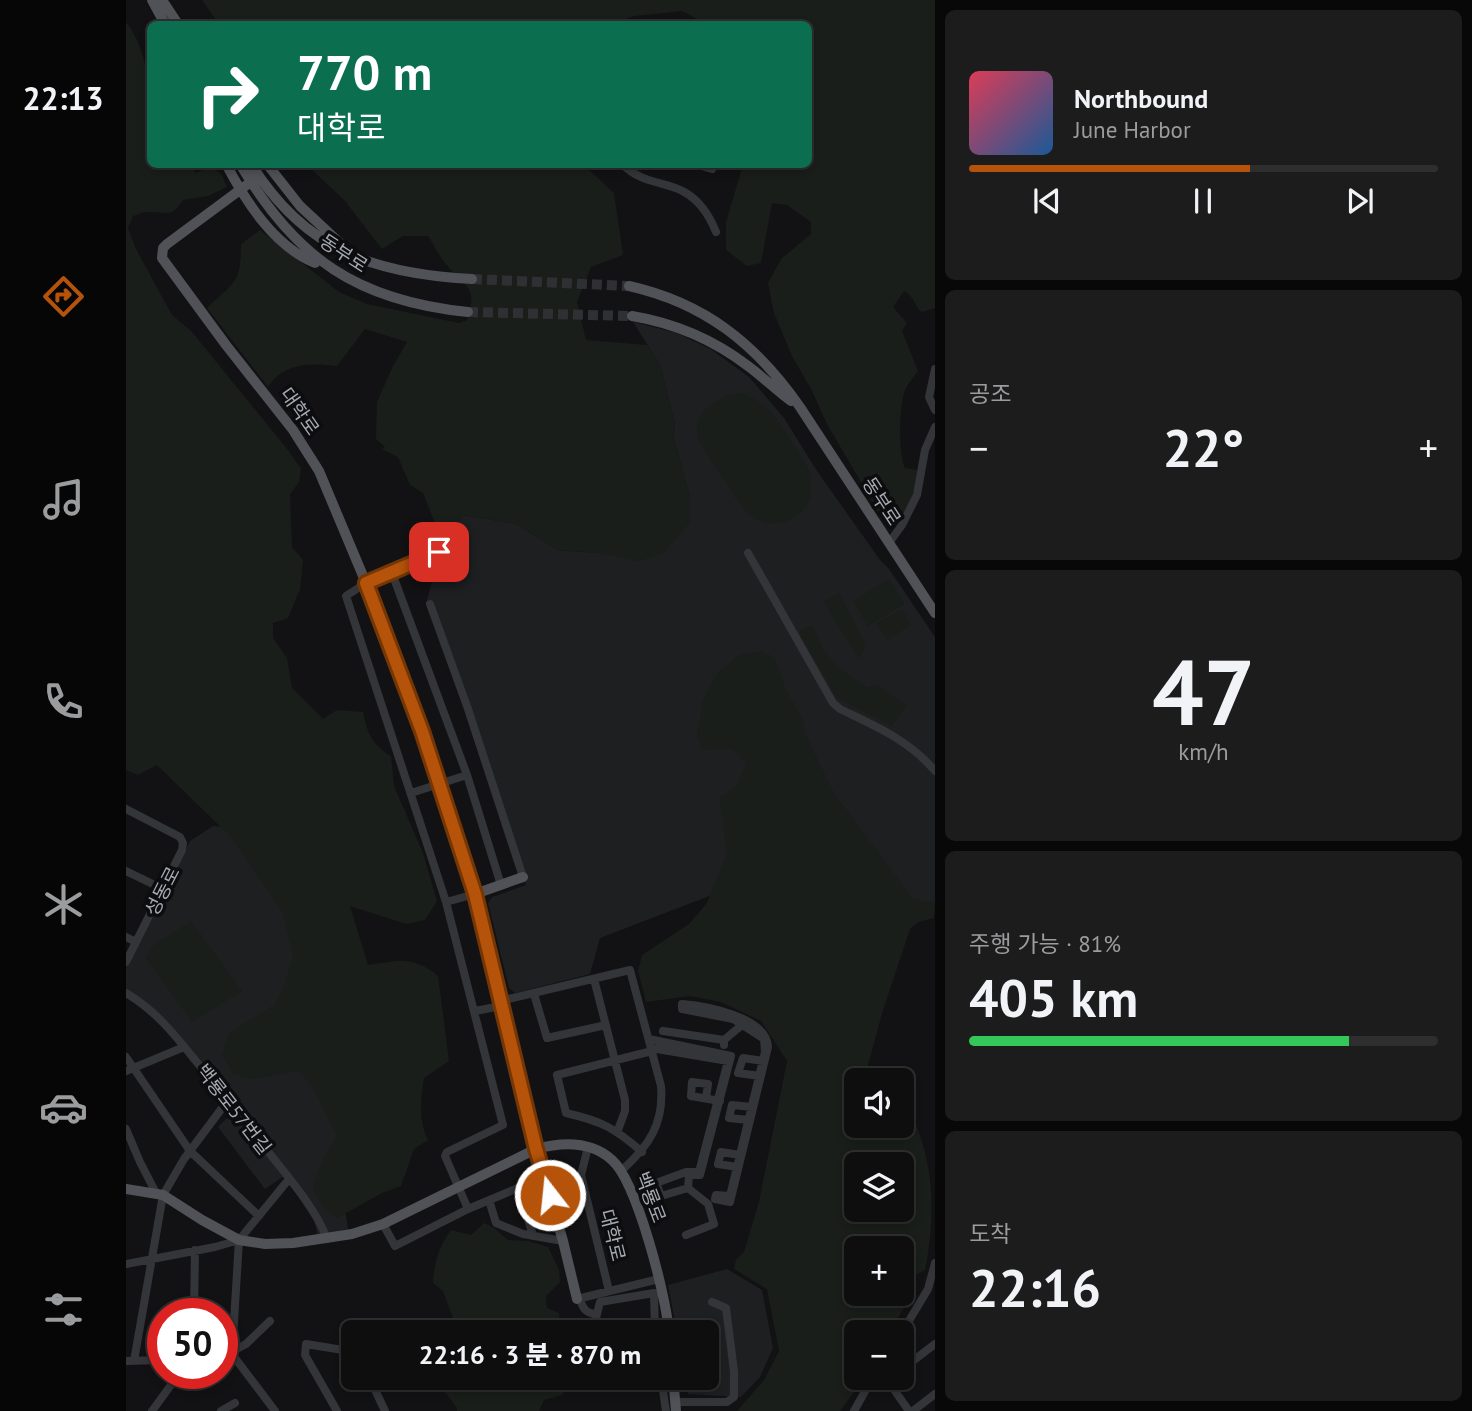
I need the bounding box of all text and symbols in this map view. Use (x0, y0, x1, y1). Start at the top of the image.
text: 770 m (297, 40, 432, 104)
icon: right (182, 49, 273, 140)
text: 22:13 (22, 77, 104, 119)
text: Northbound (1074, 82, 1208, 115)
text: 대학로 (297, 106, 385, 148)
text: June Harbor (1074, 115, 1191, 144)
icon: previous (1028, 182, 1066, 220)
icon: pause (1184, 182, 1222, 220)
icon: next (1341, 182, 1379, 220)
street label: 동부로 (315, 229, 373, 277)
icon: directions (39, 272, 88, 321)
text: 공조 (969, 379, 1011, 408)
street label: 대학로 (275, 383, 325, 439)
text: 22° (1163, 414, 1244, 481)
text: − (969, 423, 988, 472)
text: + (1419, 423, 1438, 472)
street label: 동부로 (858, 472, 906, 530)
icon: music (39, 475, 88, 524)
pin (409, 522, 469, 582)
icon: arrive (420, 533, 458, 571)
text: 47 (1152, 632, 1255, 750)
icon: phone (39, 677, 88, 726)
text: km/h (1178, 737, 1229, 766)
street label: 성동로 (139, 862, 185, 920)
icon: climate (39, 880, 88, 929)
text: 주행 가능 · 81% (969, 929, 1121, 958)
text: 405 km (969, 964, 1138, 1031)
street label: 백룡로57번길 (191, 1059, 277, 1159)
map controls (844, 1068, 914, 1390)
button: sound (844, 1068, 914, 1138)
icon: car (39, 1083, 88, 1132)
button: layers (844, 1152, 914, 1222)
position arrow (513, 1158, 587, 1232)
street label: 백룡로 (630, 1168, 672, 1226)
street label: 대학로 (595, 1207, 631, 1263)
text: 도착 (969, 1219, 1011, 1248)
button: + (844, 1236, 914, 1306)
text: 22:16 (969, 1254, 1101, 1321)
icon: filters (39, 1285, 88, 1334)
speed limit sign: 50 (147, 1298, 238, 1389)
button: − (844, 1320, 914, 1390)
text: 22:16 · 3 분 · 870 m (419, 1338, 641, 1371)

